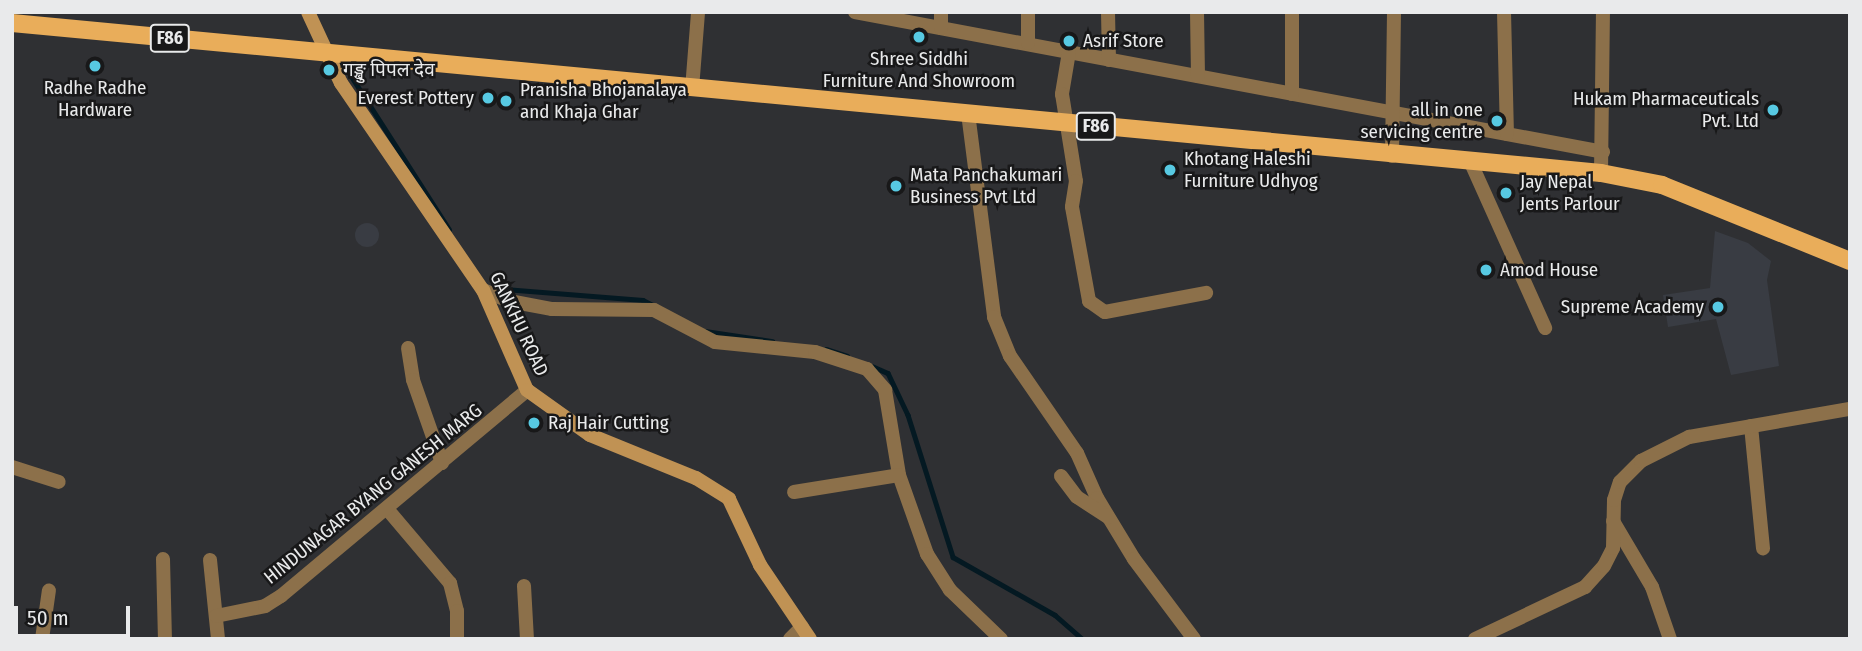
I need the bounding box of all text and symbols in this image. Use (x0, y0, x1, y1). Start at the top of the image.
road number: F86 (149, 24, 191, 52)
marker: Shree Siddhi Furniture And Showroom (911, 29, 927, 45)
place label: Asrif Store (1083, 30, 1164, 52)
marker: Asrif Store (1061, 33, 1077, 49)
place label: Shree Siddhi Furniture And Showroom (823, 48, 1015, 92)
marker: Radhe Radhe Hardware (87, 58, 103, 74)
place label: गङ्खु पिपल देव (343, 59, 435, 81)
marker: गङ्खु पिपल देव (321, 62, 337, 78)
place label: Radhe Radhe Hardware (44, 77, 146, 121)
place label: Pranisha Bhojanalaya and Khaja Ghar (520, 79, 687, 123)
place label: Everest Pottery (357, 87, 474, 109)
place label: Hukam Pharmaceuticals Pvt. Ltd (1573, 88, 1759, 132)
marker: Everest Pottery (480, 90, 496, 106)
marker: Pranisha Bhojanalaya and Khaja Ghar (498, 93, 514, 109)
place label: all in one servicing centre (1360, 99, 1483, 143)
marker: Hukam Pharmaceuticals Pvt. Ltd (1765, 102, 1781, 118)
road number: F86 (1075, 112, 1117, 140)
marker: all in one servicing centre (1489, 113, 1505, 129)
place label: Khotang Haleshi Furniture Udhyog (1184, 148, 1318, 192)
marker: Khotang Haleshi Furniture Udhyog (1162, 162, 1178, 178)
place label: Mata Panchakumari Business Pvt Ltd (910, 164, 1062, 208)
place label: Jay Nepal Jents Parlour (1520, 171, 1620, 215)
marker: Mata Panchakumari Business Pvt Ltd (888, 178, 904, 194)
marker: Jay Nepal Jents Parlour (1498, 185, 1514, 201)
place label: Amod House (1500, 259, 1598, 281)
marker: Amod House (1478, 262, 1494, 278)
street label: GANKHU ROAD (485, 268, 553, 380)
place label: Supreme Academy (1561, 296, 1704, 318)
marker: Supreme Academy (1710, 299, 1726, 315)
street label: HINDUNAGAR BYANG GANESH MARG (259, 399, 487, 589)
place label: Raj Hair Cutting (548, 412, 669, 434)
marker: Raj Hair Cutting (526, 415, 542, 431)
scale bar (18, 592, 133, 636)
text: 50 m (27, 605, 69, 631)

